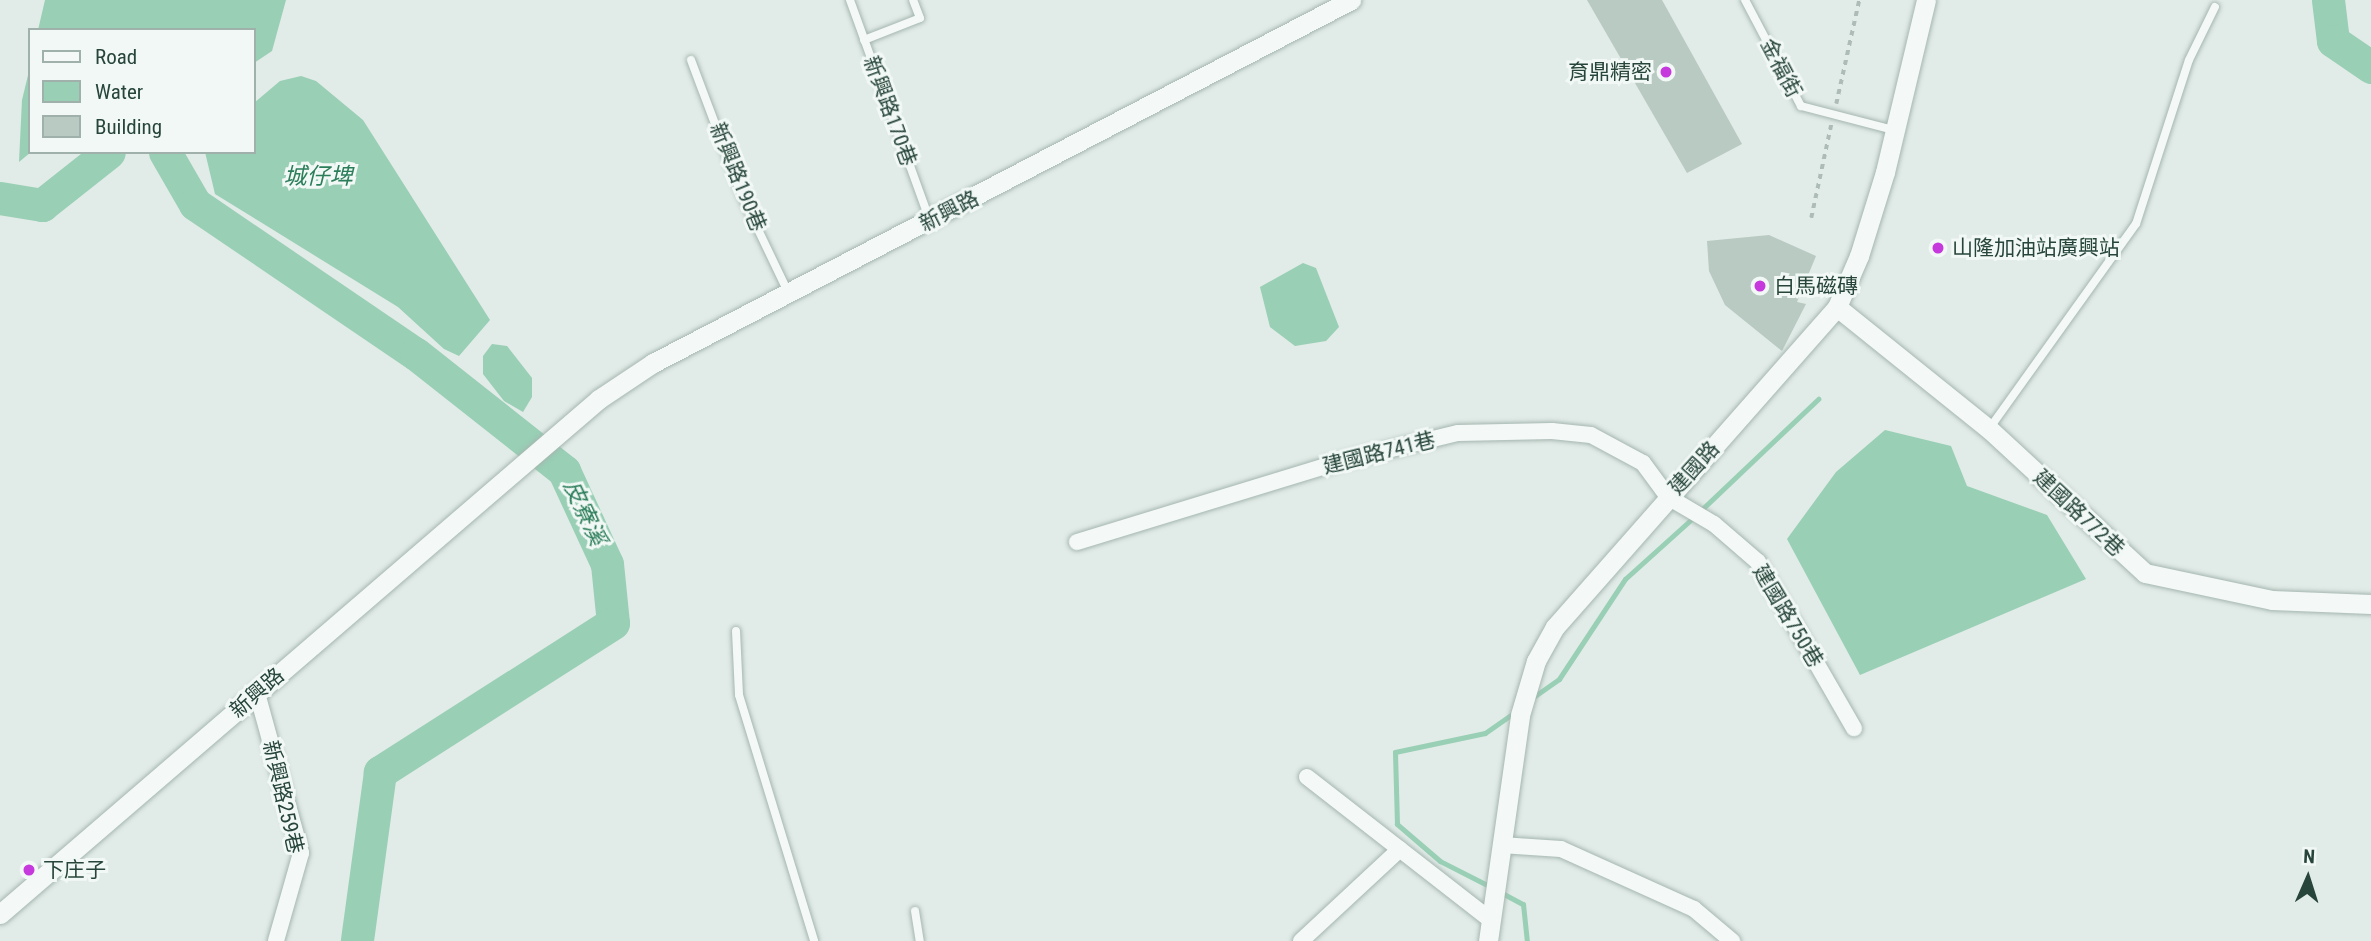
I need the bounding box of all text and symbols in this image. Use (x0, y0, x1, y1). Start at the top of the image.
legend (28, 28, 256, 154)
street label: 金福街 (1755, 34, 1807, 102)
text: Road (95, 45, 137, 69)
street label: 新興路170巷 (858, 53, 922, 169)
place label: 育鼎精密 (1568, 59, 1652, 85)
marker: 育鼎精密 (1658, 64, 1674, 80)
text: Water (95, 80, 143, 104)
text: Building (95, 115, 162, 139)
street label: 新興路190巷 (705, 119, 771, 235)
water label: 城仔埤 (284, 163, 352, 191)
street label: 新興路 (915, 185, 983, 237)
place label: 山隆加油站廣興站 (1952, 235, 2120, 261)
marker: 山隆加油站廣興站 (1930, 240, 1946, 256)
place label: 白馬磁磚 (1774, 273, 1858, 299)
marker: 白馬磁磚 (1752, 278, 1768, 294)
street label: 建國路741巷 (1320, 427, 1438, 479)
street label: 建國路 (1664, 436, 1724, 500)
street label: 建國路772巷 (2028, 465, 2130, 561)
water label: 皮寮溪 (557, 476, 611, 550)
street label: 建國路750巷 (1748, 560, 1828, 672)
street label: 新興路 (225, 663, 289, 723)
street label: 新興路259巷 (258, 738, 308, 856)
north arrow (2273, 843, 2343, 913)
text: N (2303, 845, 2316, 868)
place label: 下庄子 (43, 857, 106, 883)
marker: 下庄子 (21, 862, 37, 878)

